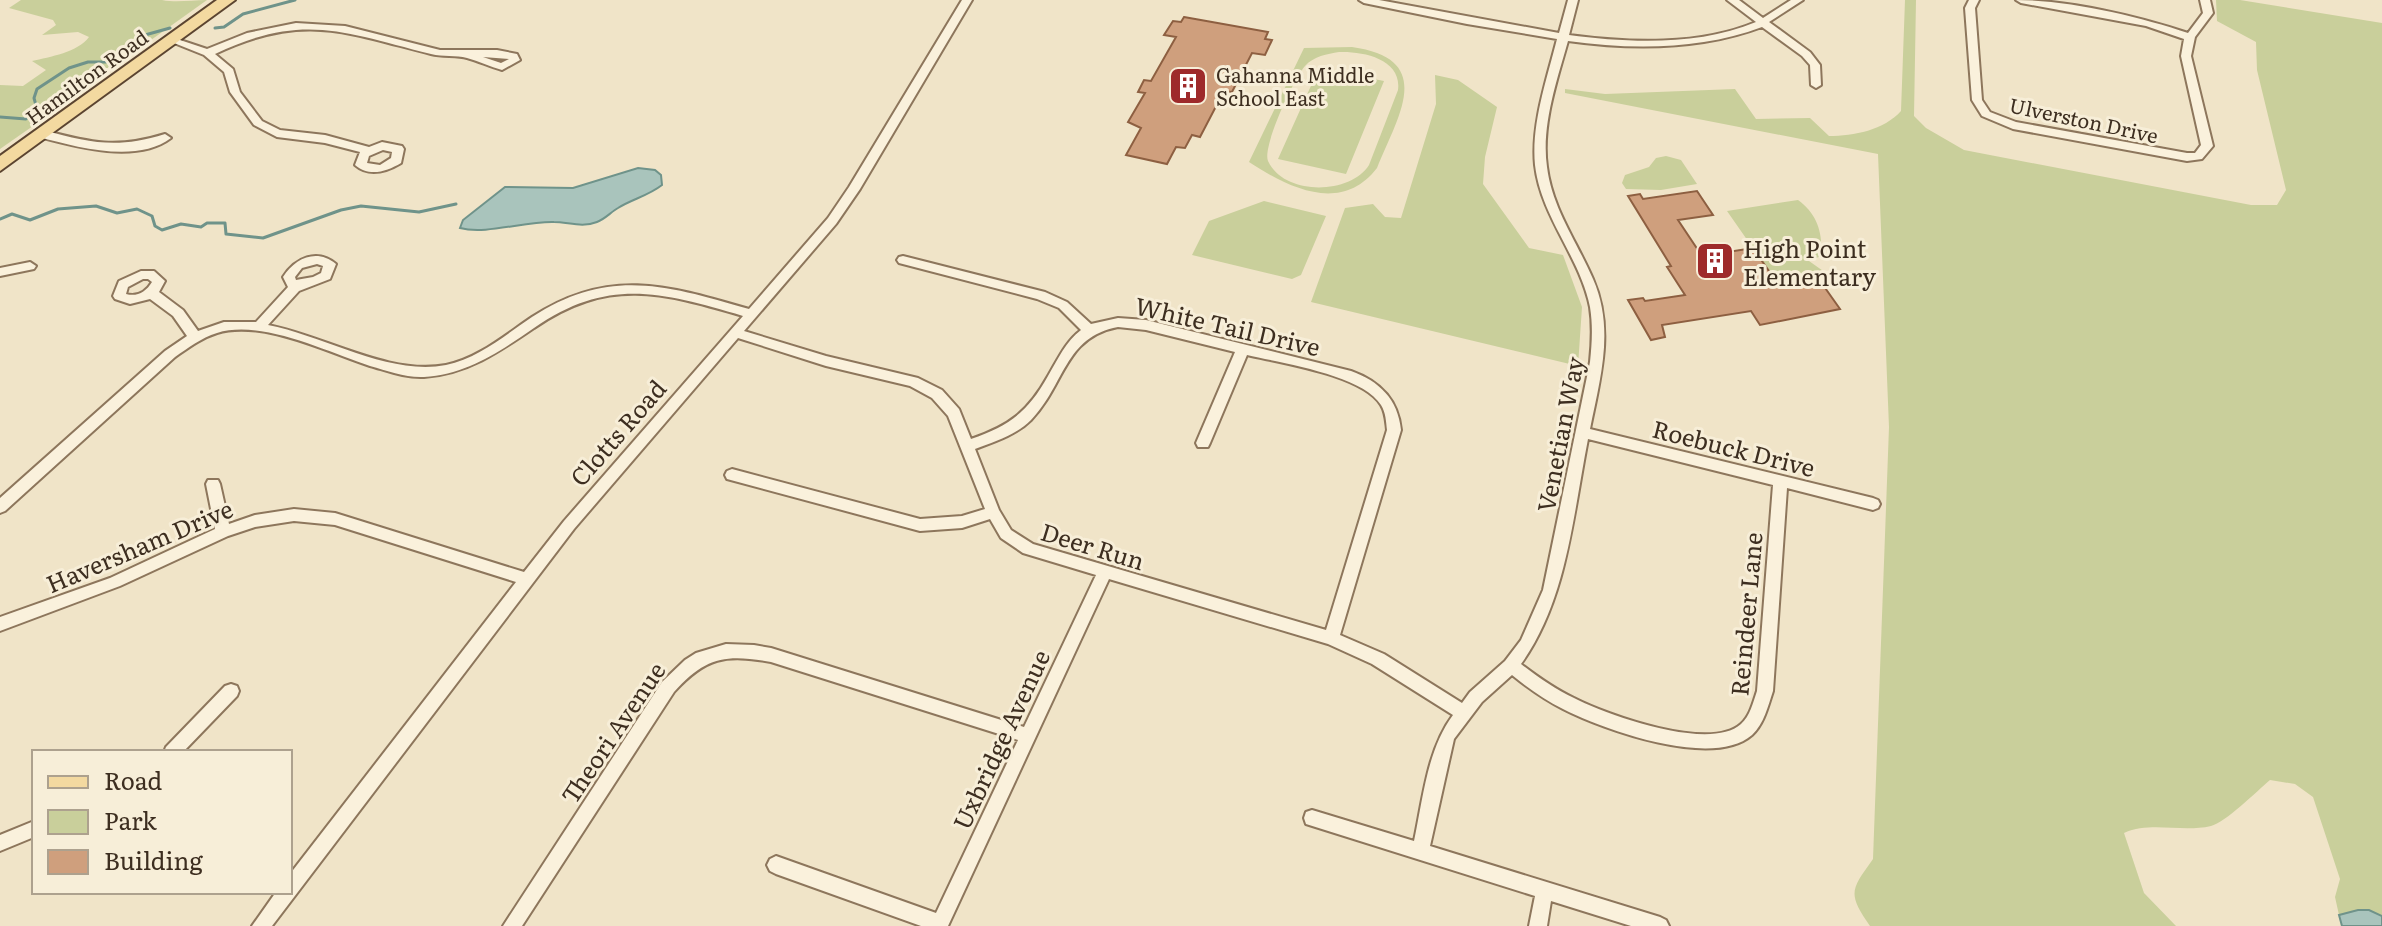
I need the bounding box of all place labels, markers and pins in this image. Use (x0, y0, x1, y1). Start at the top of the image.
place label: Gahanna Middle School East (1216, 59, 1374, 112)
building icon: Gahanna Middle School East (1167, 65, 1209, 107)
place label: High Point Elementary (1743, 230, 1876, 293)
building icon: High Point Elementary (1694, 240, 1736, 282)

